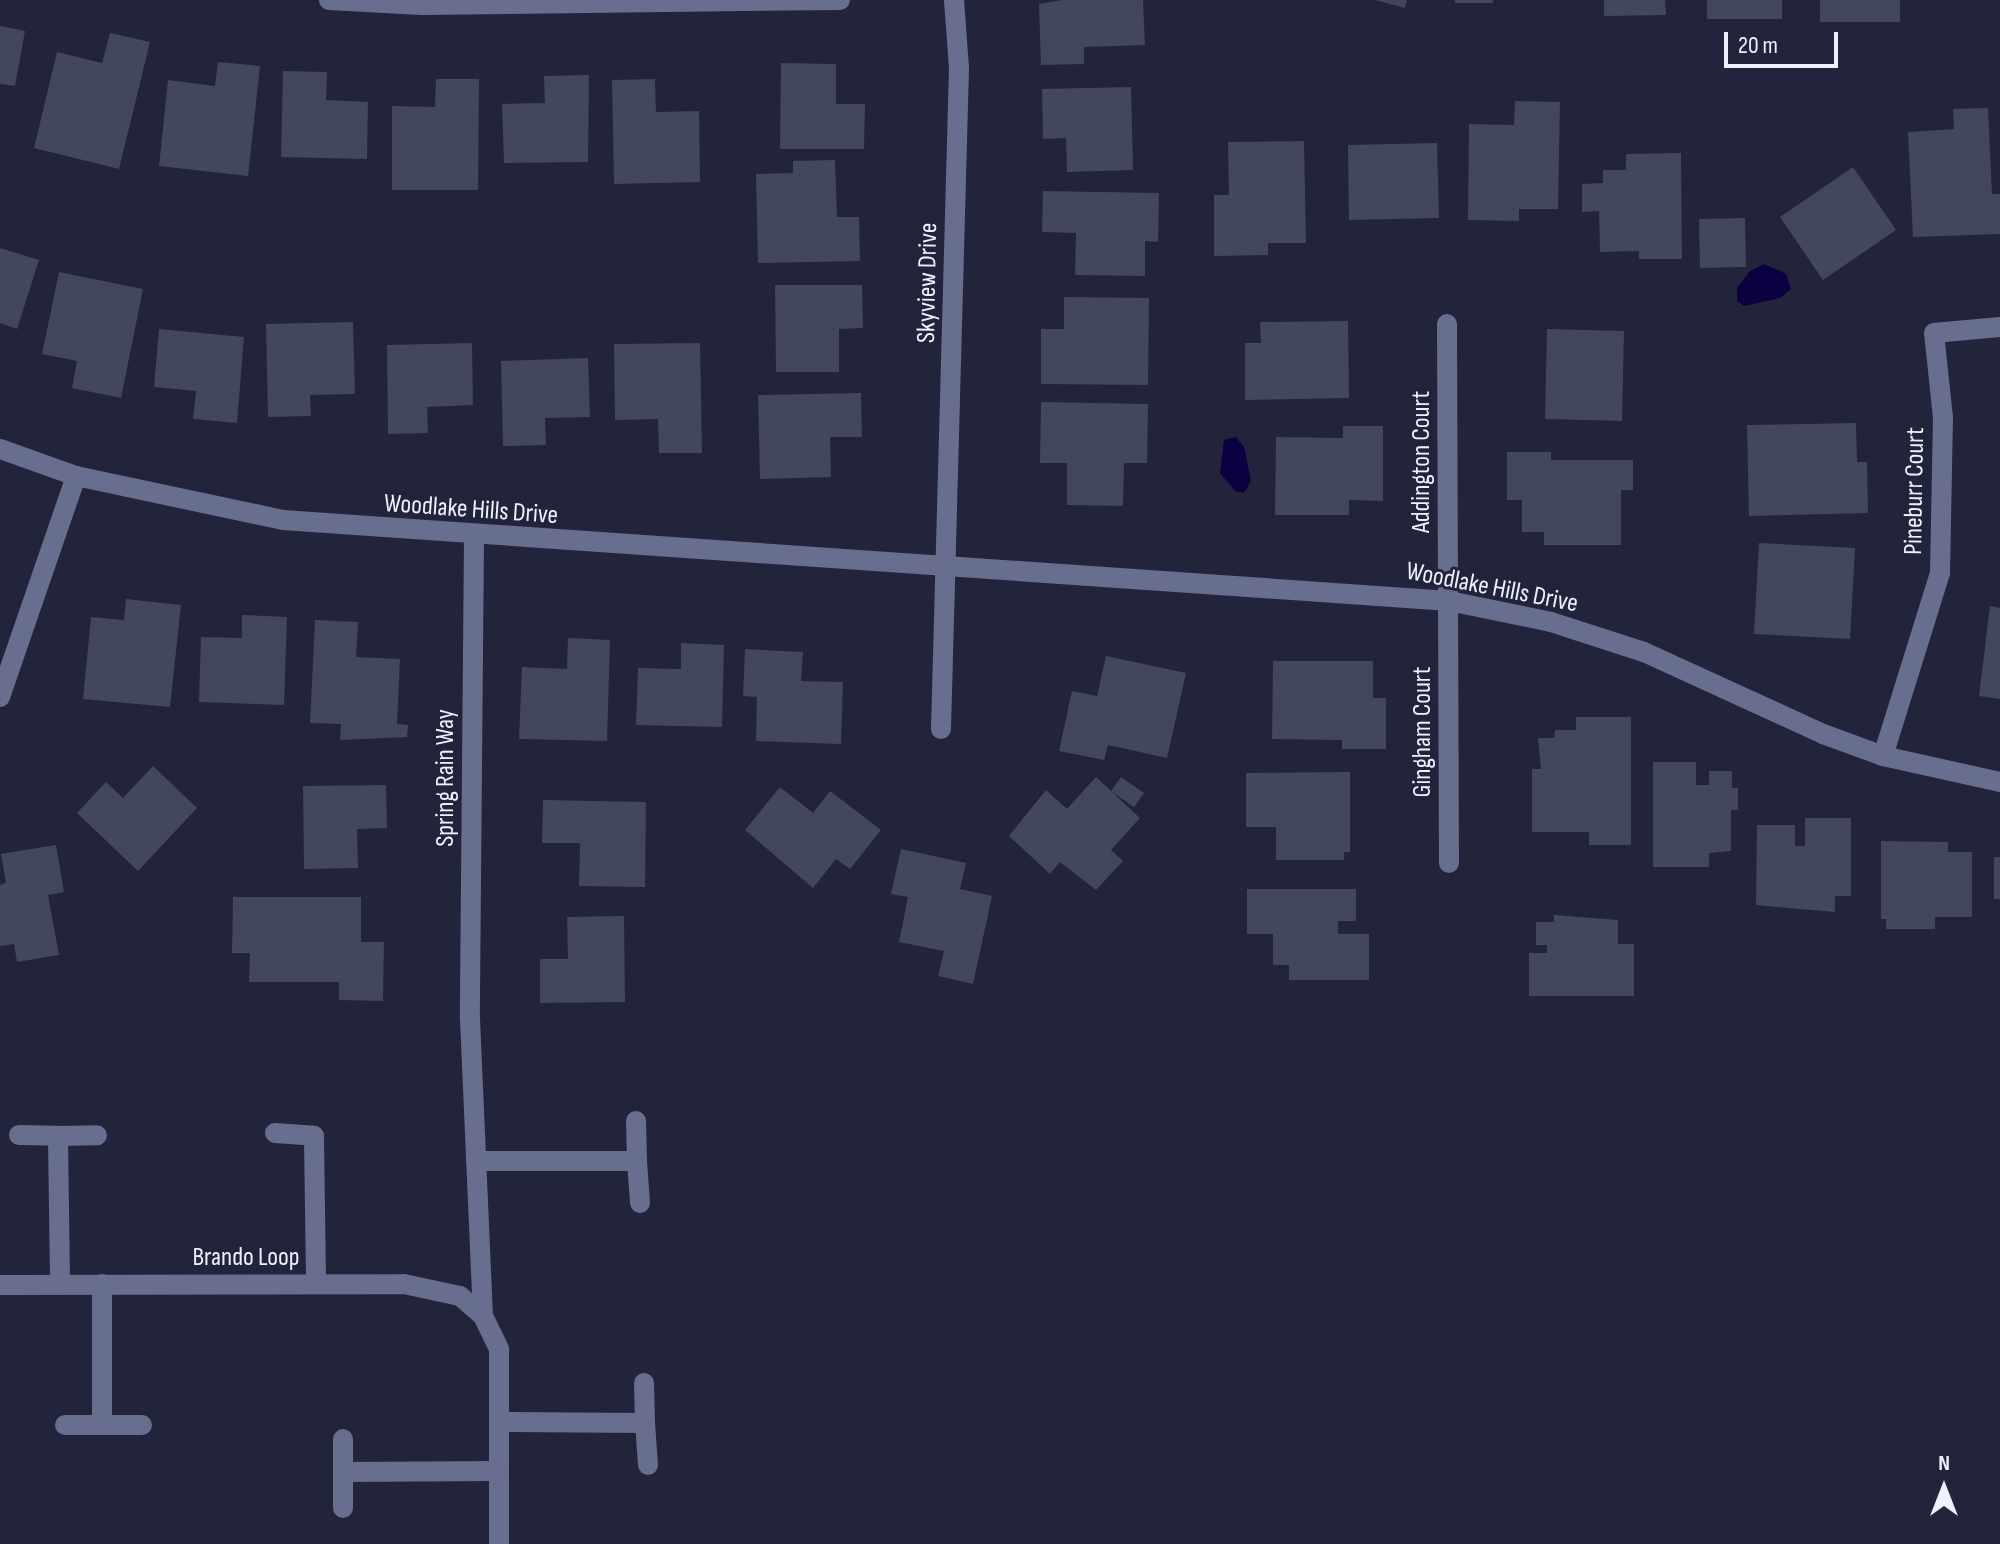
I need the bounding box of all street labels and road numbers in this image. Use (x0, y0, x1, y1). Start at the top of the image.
street label: Skyview Drive (911, 222, 945, 344)
street label: Addington Court (1406, 391, 1438, 533)
street label: Pineburr Court (1898, 427, 1932, 555)
street label: Woodlake Hills Drive (383, 488, 559, 532)
street label: Woodlake Hills Drive (1403, 556, 1581, 620)
street label: Gingham Court (1407, 666, 1439, 798)
street label: Spring Rain Way (430, 709, 462, 847)
street label: Brando Loop (192, 1242, 300, 1274)

